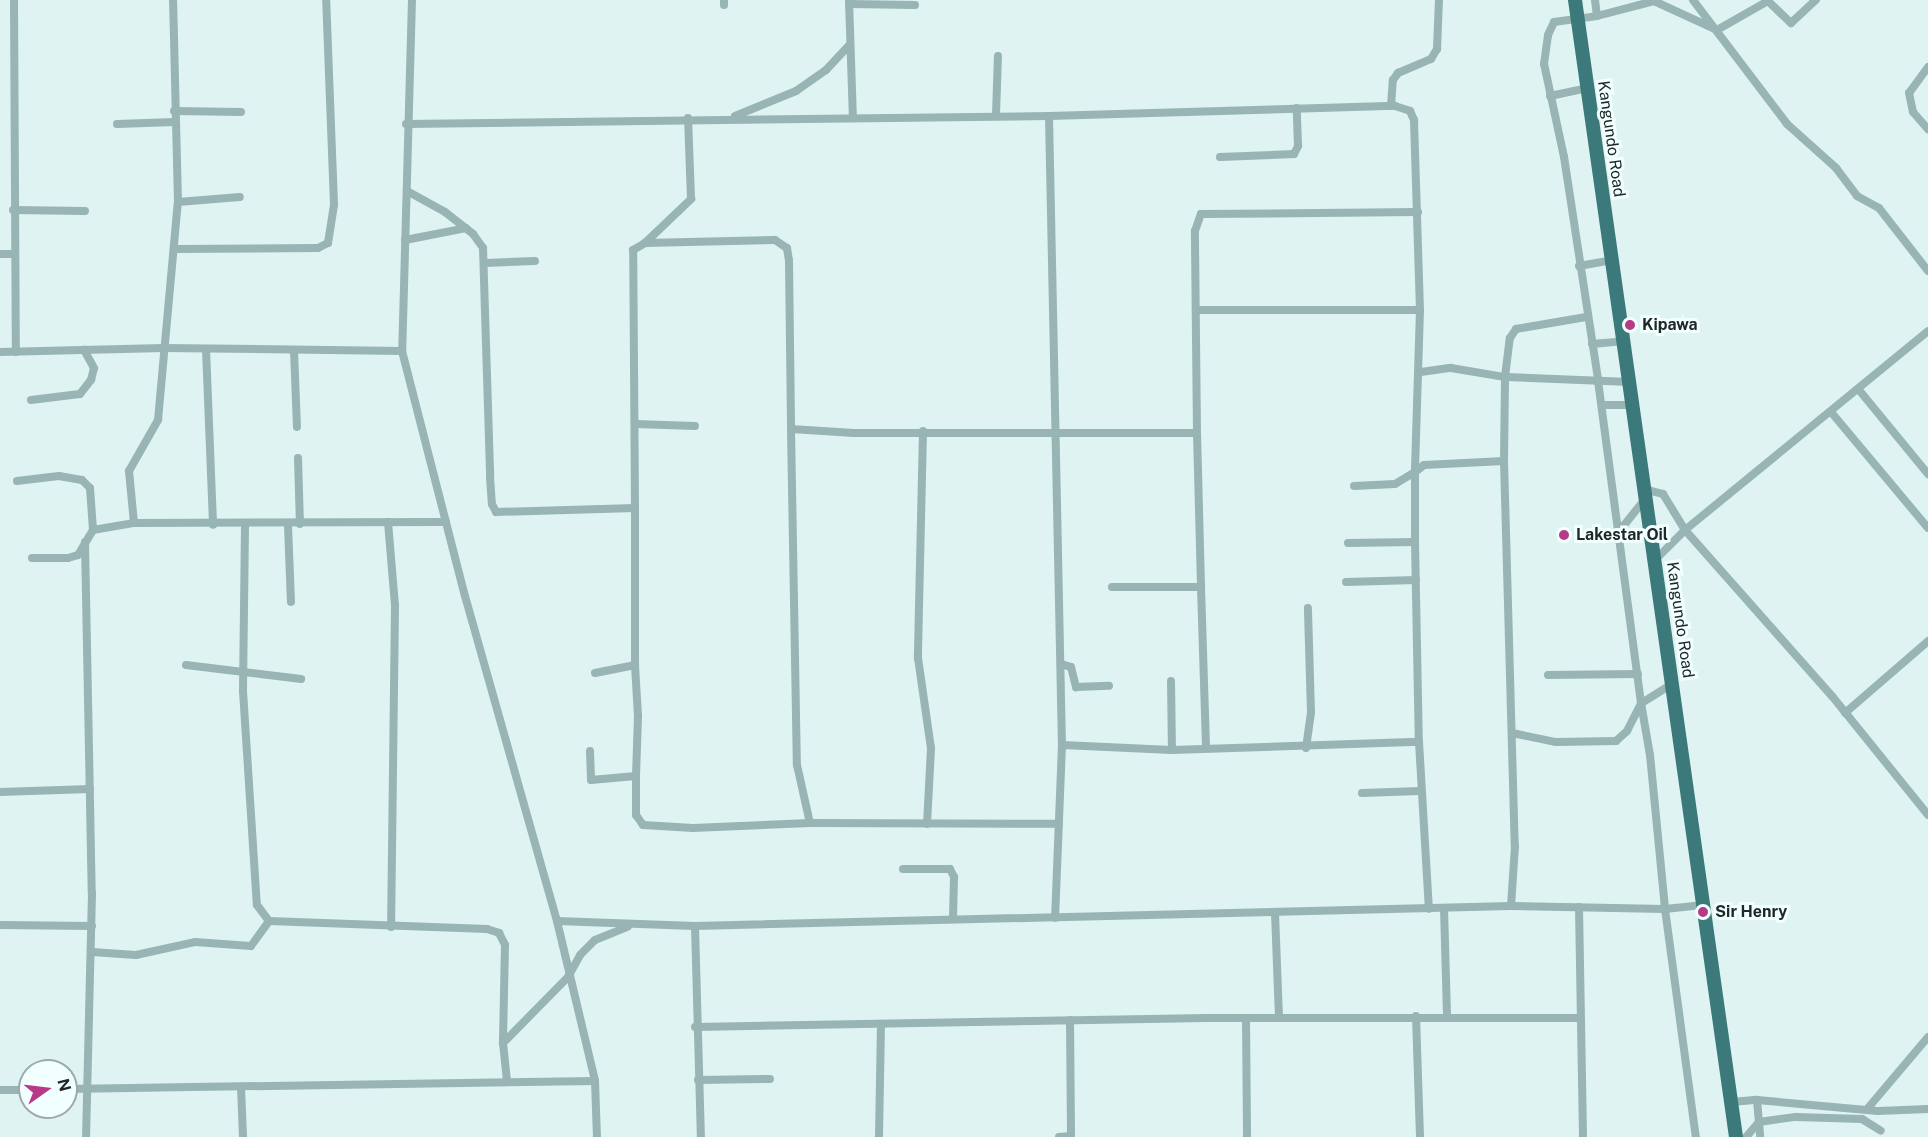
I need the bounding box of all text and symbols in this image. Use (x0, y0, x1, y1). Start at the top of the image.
street label: Kangundo Road (1593, 79, 1629, 199)
place label: Kipawa (1642, 315, 1698, 335)
marker: Kipawa (1623, 318, 1637, 332)
place label: Lakestar Oil (1576, 525, 1668, 545)
marker: Lakestar Oil (1557, 528, 1571, 542)
street label: Kangundo Road (1662, 560, 1698, 680)
place label: Sir Henry (1715, 902, 1787, 922)
marker: Sir Henry (1696, 905, 1710, 919)
north arrow (18, 1059, 78, 1119)
text: N (53, 1077, 75, 1093)

